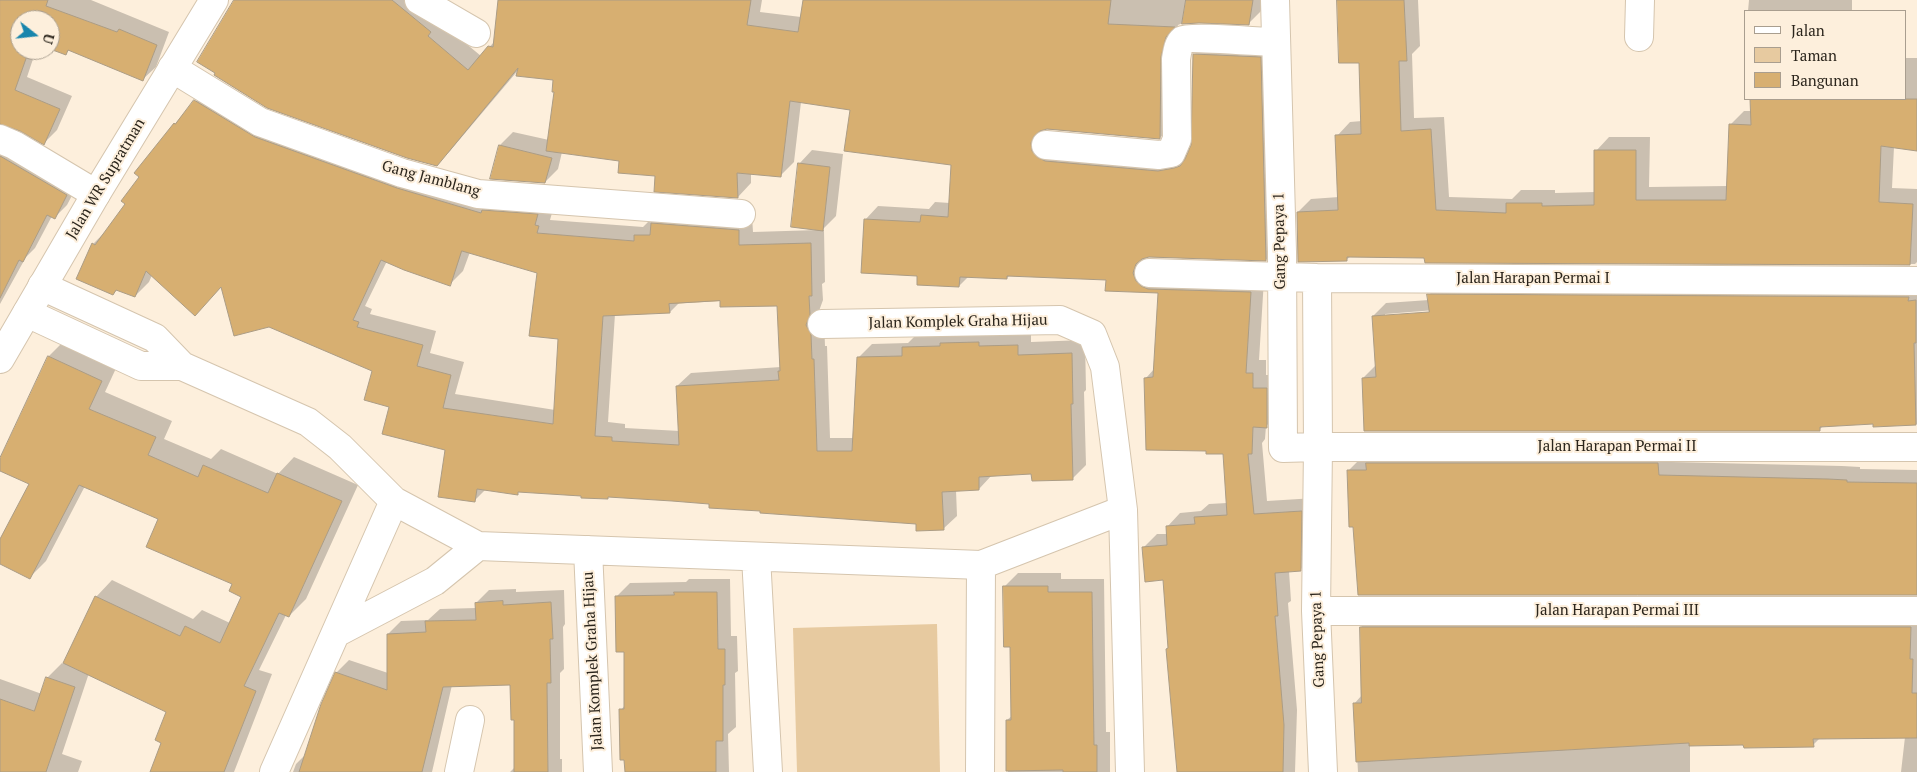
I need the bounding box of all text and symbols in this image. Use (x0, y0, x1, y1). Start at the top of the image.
north arrow (10, 10, 60, 60)
legend (1744, 10, 1907, 100)
text: Jalan (1791, 20, 1825, 40)
text: U (38, 32, 59, 46)
text: Taman (1791, 45, 1837, 65)
text: Bangunan (1791, 70, 1859, 90)
street label: Jalan WR Supratman (63, 115, 149, 243)
street label: Gang Jamblang (380, 157, 482, 201)
street label: Gang Pepaya 1 (1270, 192, 1290, 290)
street label: Jalan Harapan Permai I (1456, 270, 1610, 288)
street label: Jalan Komplek Graha Hijau (868, 311, 1048, 333)
street label: Jalan Harapan Permai II (1538, 438, 1696, 456)
street label: Jalan Komplek Graha Hijau (579, 571, 607, 751)
street label: Gang Pepaya 1 (1307, 590, 1329, 688)
street label: Jalan Harapan Permai III (1535, 602, 1699, 620)

